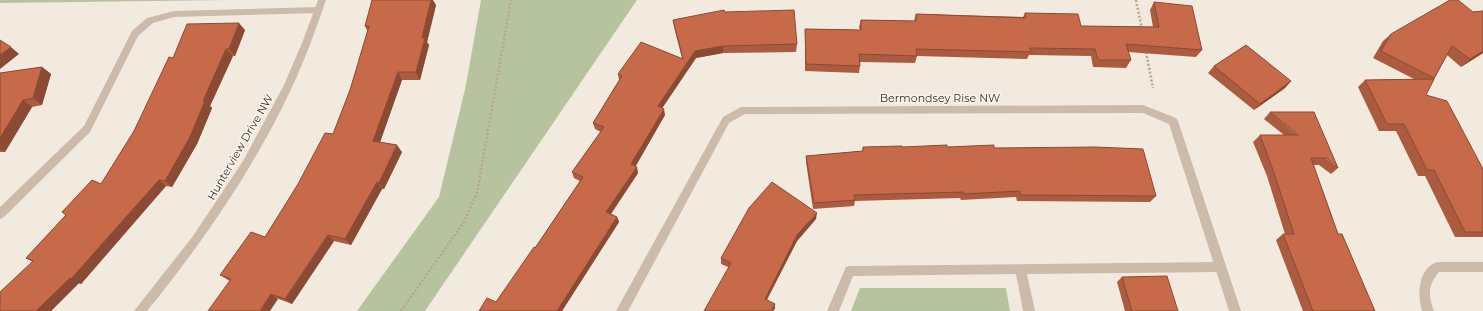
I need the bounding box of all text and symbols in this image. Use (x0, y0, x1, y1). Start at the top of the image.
street label: Bermondsey Rise NW (880, 91, 1000, 105)
street label: Hunterview Drive NW (204, 92, 276, 202)

